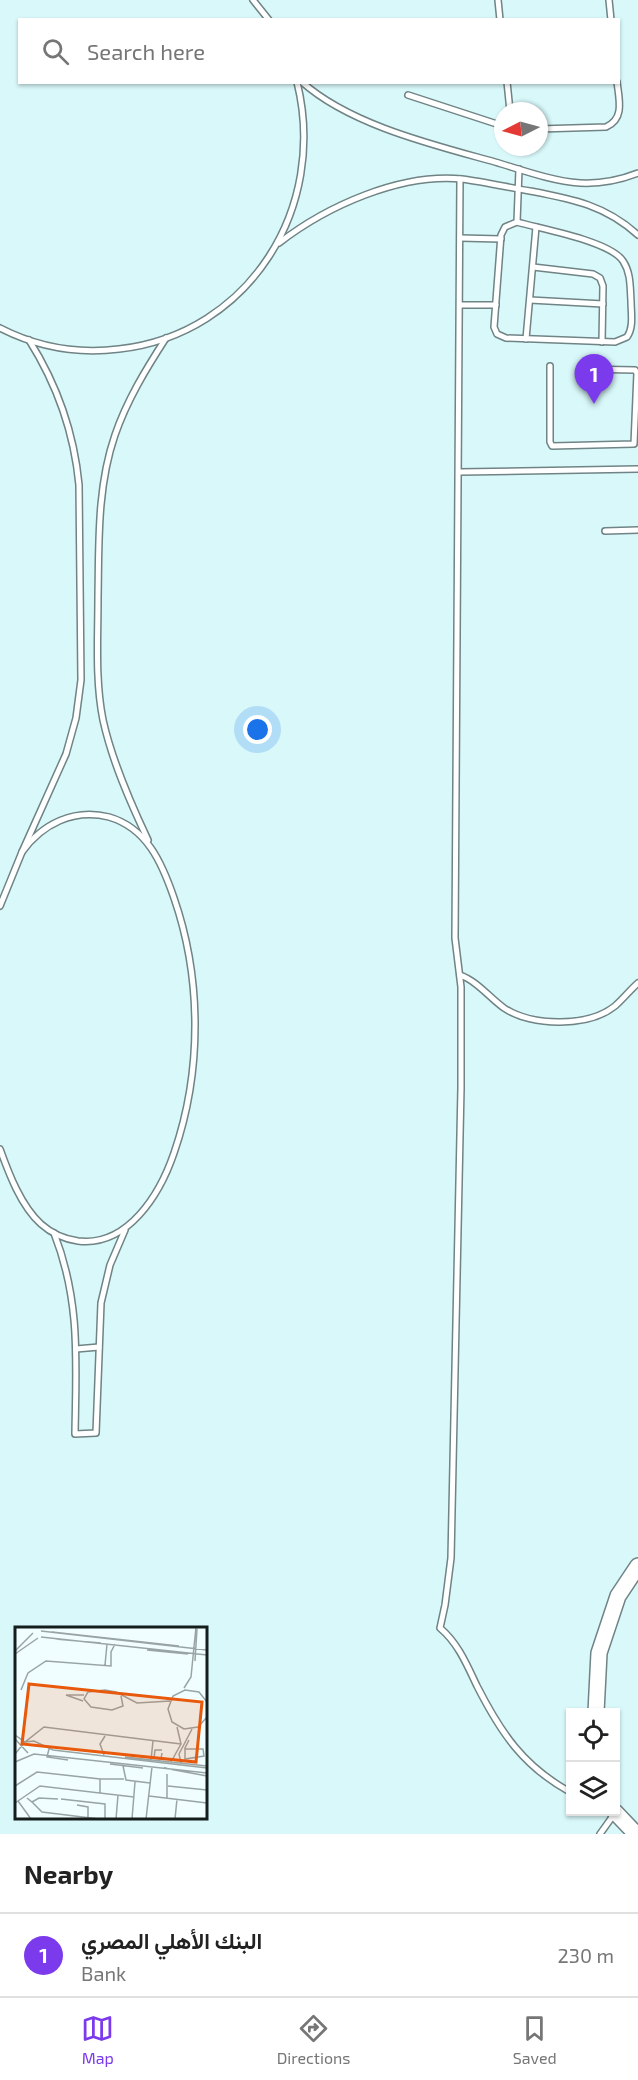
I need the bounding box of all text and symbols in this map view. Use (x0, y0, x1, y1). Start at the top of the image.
search box (18, 18, 620, 84)
icon: search (39, 35, 72, 68)
text: Search here (87, 38, 205, 64)
north arrow (494, 102, 548, 156)
pin: 1 (574, 354, 614, 404)
your location (243, 715, 272, 744)
inset map (15, 1627, 207, 1819)
map controls (566, 1708, 620, 1816)
button: locate (566, 1708, 620, 1762)
button: layers (566, 1762, 620, 1816)
text: Nearby (24, 1858, 113, 1889)
text: البنك الأهلي المصري (81, 1927, 262, 1953)
text: 1 (39, 1943, 48, 1967)
text: 230 m (558, 1943, 614, 1967)
text: Bank (81, 1961, 126, 1985)
tab: Map (81, 2012, 114, 2067)
tab: Directions (277, 2012, 350, 2067)
tab: Saved (513, 2012, 557, 2067)

